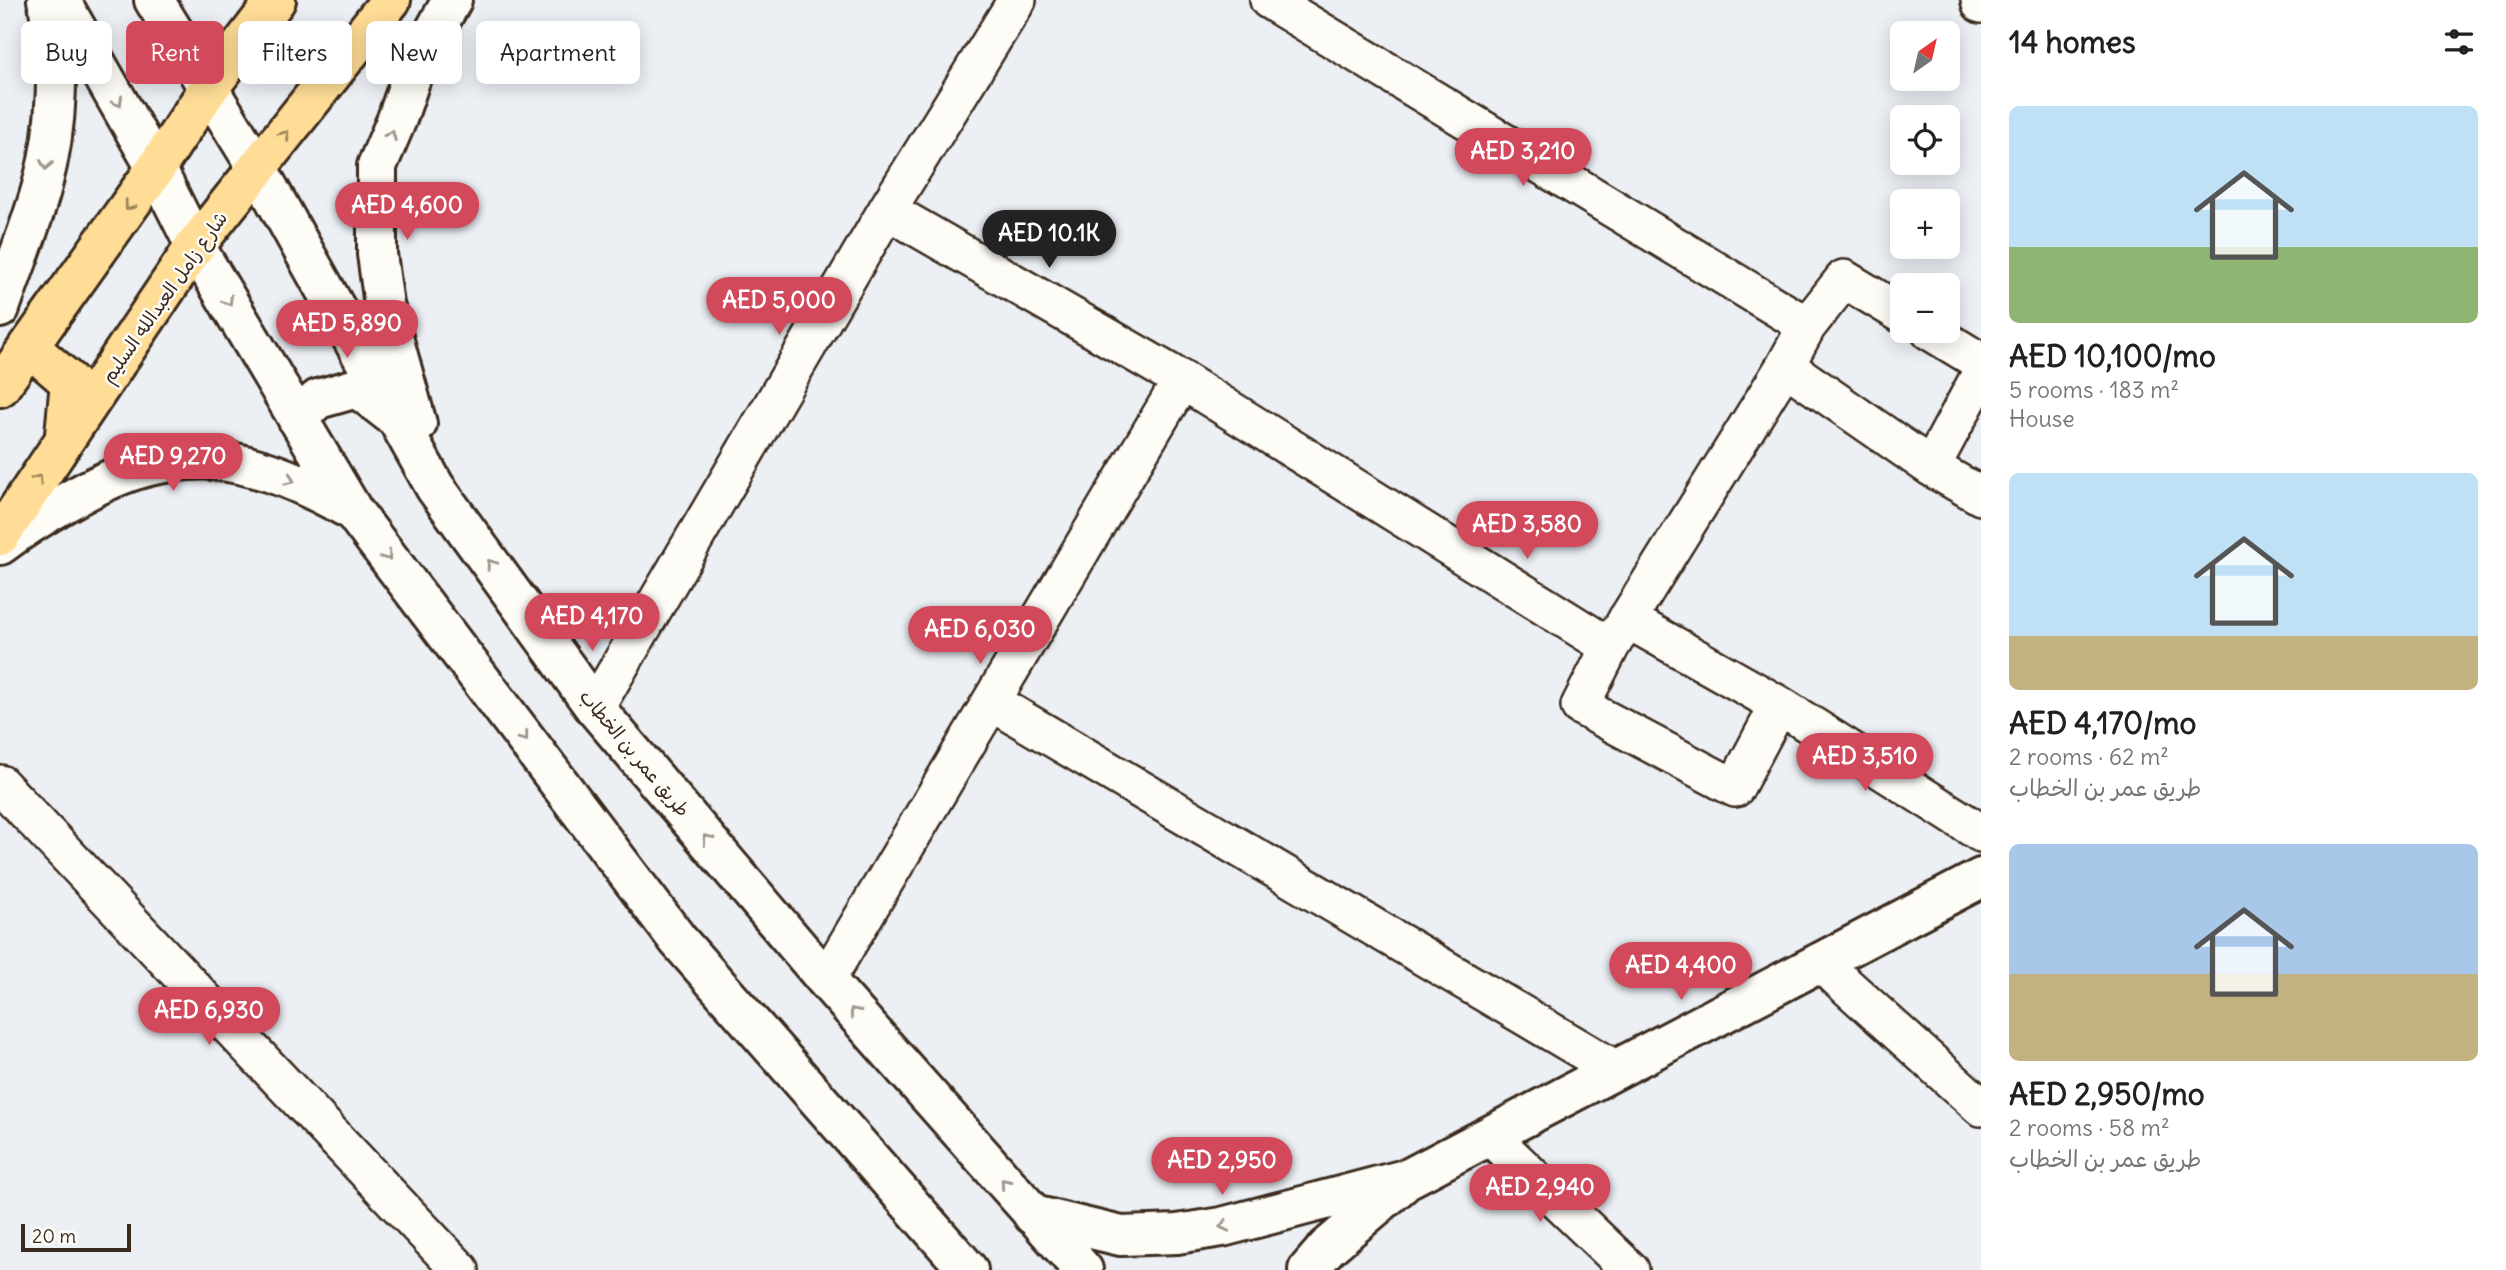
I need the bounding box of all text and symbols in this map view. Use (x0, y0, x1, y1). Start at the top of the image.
chip: Buy (21, 21, 112, 84)
chip: Rent (126, 21, 224, 84)
chip: Filters (238, 21, 352, 84)
chip: New (366, 21, 462, 84)
chip: Apartment (476, 21, 640, 84)
north arrow (1890, 21, 1960, 91)
map controls (1890, 21, 1960, 343)
text: 14 homes (2009, 23, 2136, 61)
icon: filters (2440, 23, 2478, 61)
one-way arrow (110, 94, 123, 107)
button: locate (1890, 105, 1960, 175)
pin: AED 3,210 (1443, 128, 1603, 188)
one-way arrow (382, 130, 396, 142)
one-way arrow (276, 131, 289, 143)
text: AED 3,210 (1471, 136, 1575, 165)
icon: home (2181, 152, 2307, 278)
one-way arrow (39, 159, 54, 171)
pin: AED 4,600 (327, 182, 487, 242)
button: + (1890, 189, 1960, 259)
text: AED 4,600 (351, 190, 463, 219)
one-way arrow (125, 198, 137, 211)
street label: شارع زامل العبدالله السليم (96, 206, 235, 389)
pin: AED 10.1K (969, 210, 1129, 270)
text: AED 10.1K (998, 218, 1100, 247)
button: − (1890, 273, 1960, 343)
pin: AED 5,000 (699, 278, 859, 337)
text: AED 5,000 (722, 285, 836, 314)
one-way arrow (220, 293, 233, 306)
pin: AED 5,890 (267, 300, 427, 360)
text: AED 5,890 (292, 308, 402, 337)
text: AED 10,100/mo (2009, 337, 2216, 375)
text: 5 rooms · 183 m² (2009, 375, 2179, 404)
text: House (2009, 404, 2075, 433)
pin: AED 9,270 (93, 434, 253, 493)
text: AED 9,270 (120, 441, 226, 470)
one-way arrow (283, 472, 295, 486)
one-way arrow (30, 474, 42, 487)
pin: AED 3,580 (1447, 502, 1607, 561)
text: AED 3,580 (1472, 509, 1582, 538)
icon: home (2181, 518, 2307, 644)
one-way arrow (379, 548, 392, 561)
one-way arrow (487, 559, 499, 572)
pin: AED 4,170 (512, 594, 672, 653)
text: AED 4,170 (541, 601, 643, 630)
pin: AED 6,030 (900, 606, 1060, 666)
text: AED 6,030 (924, 614, 1036, 643)
street label: طريق عمر بن الخطاب (575, 684, 695, 822)
text: AED 4,170/mo (2009, 704, 2196, 742)
one-way arrow (516, 730, 529, 742)
pin: AED 3,510 (1785, 734, 1945, 793)
text: AED 3,510 (1812, 741, 1918, 770)
text: 2 rooms · 62 m² (2009, 742, 2169, 771)
text: طريق عمر بن الخطاب (2009, 773, 2201, 802)
one-way arrow (702, 835, 715, 847)
icon: home (2181, 889, 2307, 1015)
pin: AED 4,400 (1601, 942, 1761, 1002)
text: AED 4,400 (1625, 950, 1737, 979)
pin: AED 6,930 (129, 988, 289, 1047)
text: AED 6,930 (154, 995, 264, 1024)
one-way arrow (850, 1008, 862, 1021)
text: AED 2,950/mo (2009, 1075, 2205, 1113)
text: 2 rooms · 58 m² (2009, 1113, 2170, 1142)
pin: AED 2,950 (1142, 1138, 1302, 1197)
text: طريق عمر بن الخطاب (2009, 1144, 2201, 1173)
text: AED 2,950 (1167, 1145, 1277, 1174)
pin: AED 2,940 (1460, 1164, 1620, 1224)
text: AED 2,940 (1485, 1172, 1595, 1201)
one-way arrow (1001, 1178, 1013, 1191)
one-way arrow (1218, 1218, 1230, 1233)
scale bar (21, 1221, 131, 1253)
text: 20 m (32, 1224, 76, 1248)

